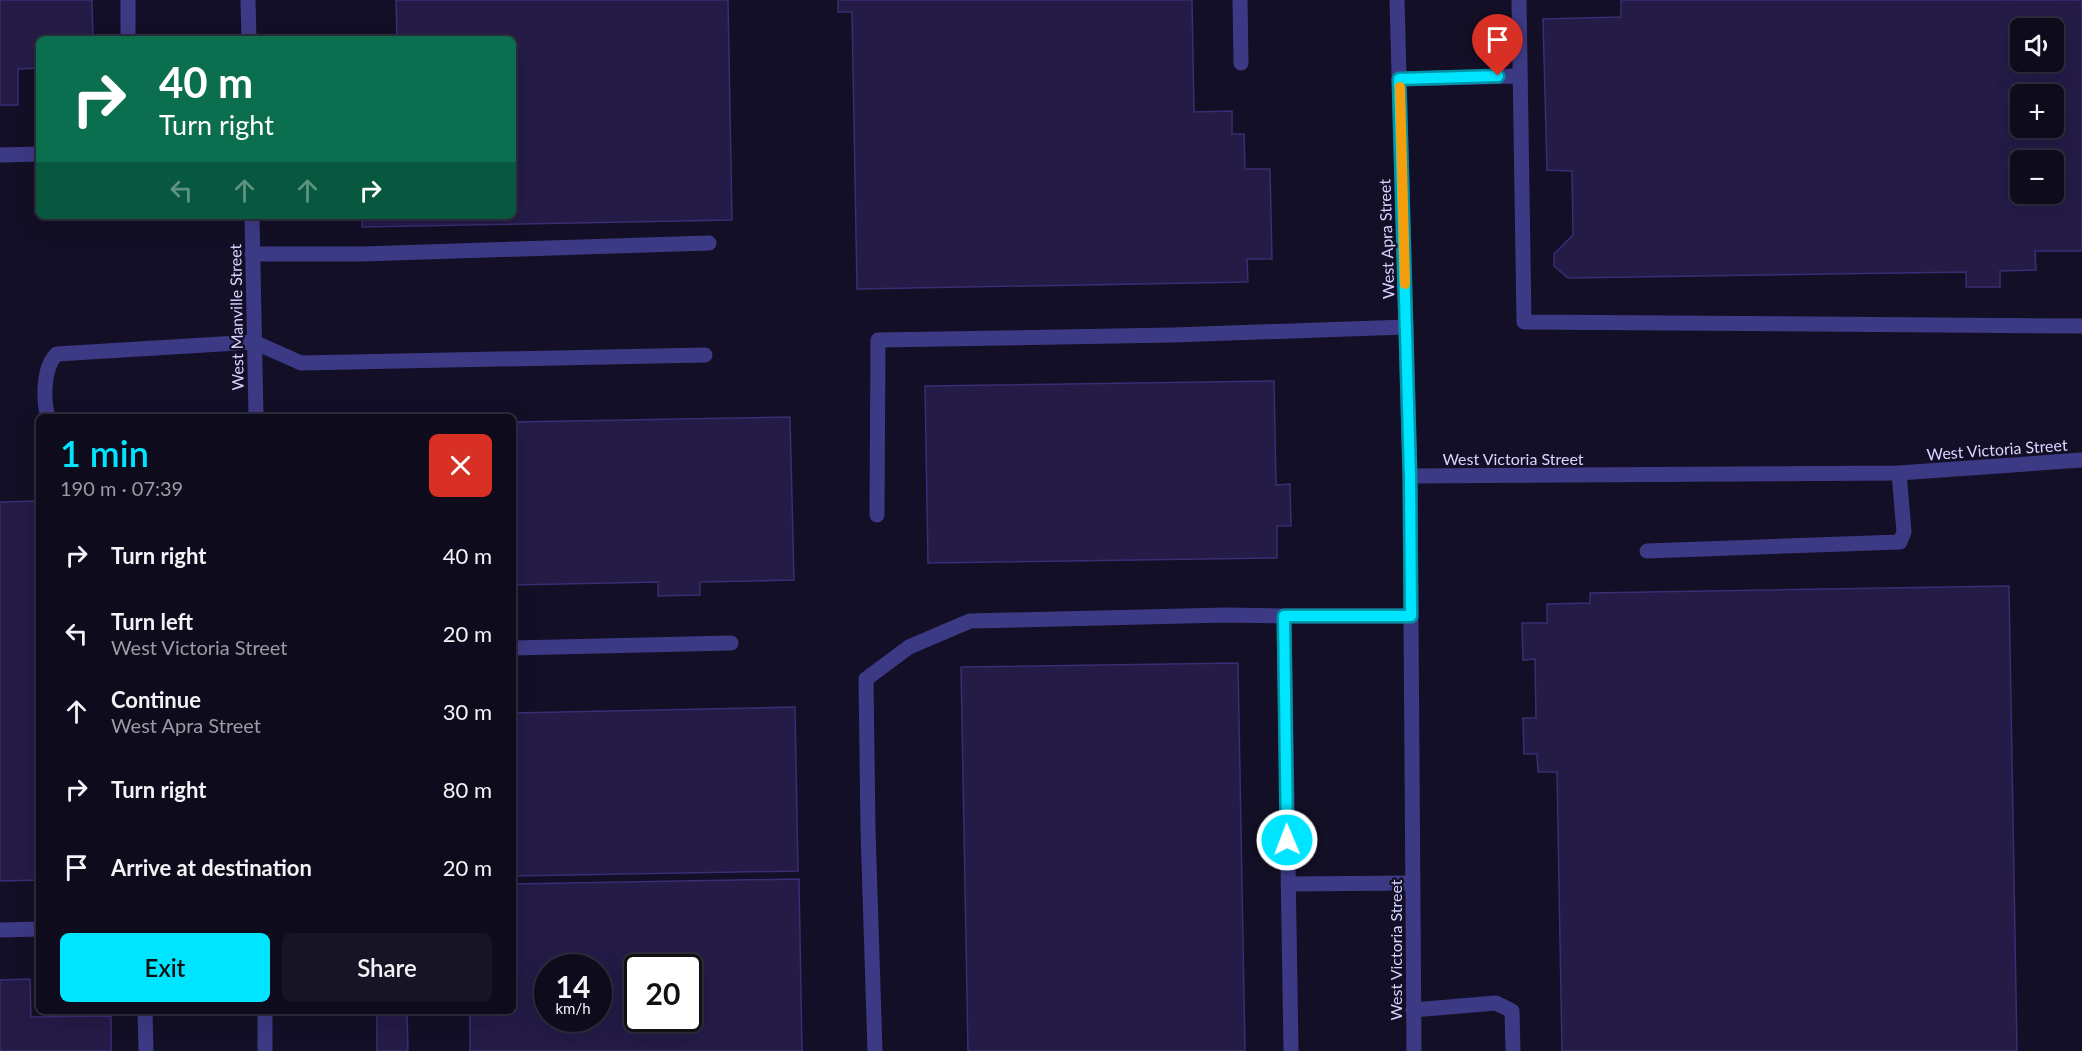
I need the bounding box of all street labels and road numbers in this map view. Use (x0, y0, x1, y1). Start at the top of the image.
street label: West Apra Street (1374, 178, 1398, 299)
street label: West Manville Street (225, 243, 247, 390)
street label: West Victoria Street (1926, 435, 2068, 463)
street label: West Victoria Street (1442, 449, 1584, 468)
street label: West Victoria Street (1386, 879, 1405, 1021)

